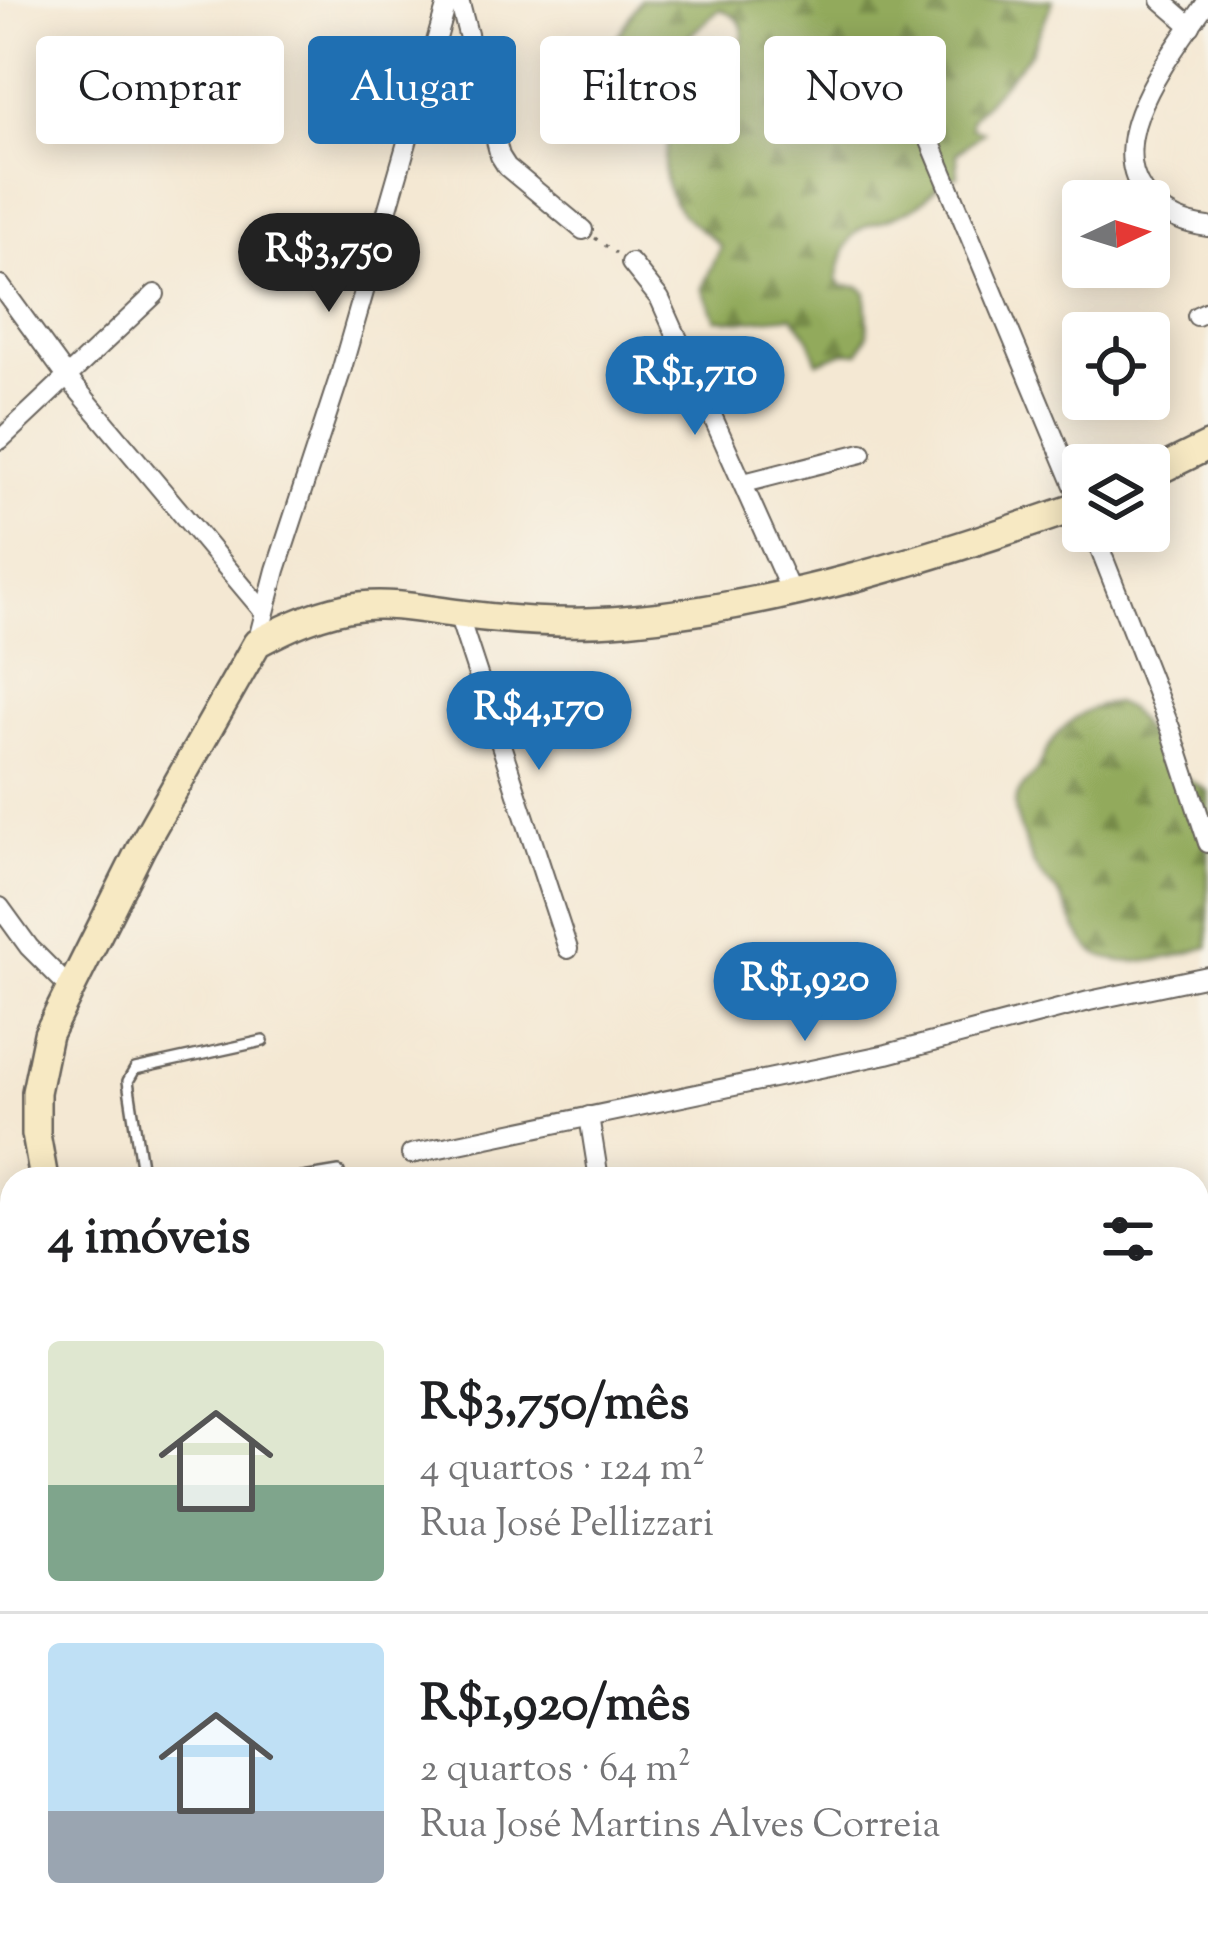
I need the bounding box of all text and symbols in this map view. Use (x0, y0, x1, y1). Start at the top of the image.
chip: Comprar (36, 36, 284, 144)
chip: Alugar (308, 36, 516, 144)
chip: Filtros (540, 36, 740, 144)
chip: Novo (764, 36, 946, 144)
north arrow (1062, 180, 1170, 288)
map controls (1062, 180, 1170, 552)
pin: R$3,750 (218, 213, 440, 315)
text: R$3,750 (265, 224, 393, 280)
button: locate (1062, 312, 1170, 420)
pin: R$1,710 (584, 336, 806, 438)
text: R$1,710 (633, 347, 757, 403)
button: layers (1062, 444, 1170, 552)
pin: R$4,170 (428, 671, 650, 773)
text: R$4,170 (474, 682, 604, 738)
pin: R$1,920 (694, 942, 916, 1044)
text: R$1,920 (741, 953, 869, 1009)
text: 4 imóveis (48, 1203, 251, 1276)
icon: filters (1095, 1206, 1161, 1272)
text: R$3,750/mês (420, 1369, 689, 1442)
icon: home (144, 1389, 288, 1533)
text: 4 quartos · 124 m² (420, 1442, 705, 1498)
text: Rua José Pellizzari (420, 1498, 714, 1554)
text: R$1,920/mês (420, 1670, 691, 1743)
icon: home (144, 1691, 288, 1835)
text: 2 quartos · 64 m² (420, 1743, 691, 1799)
text: Rua José Martins Alves Correia (420, 1799, 940, 1855)

